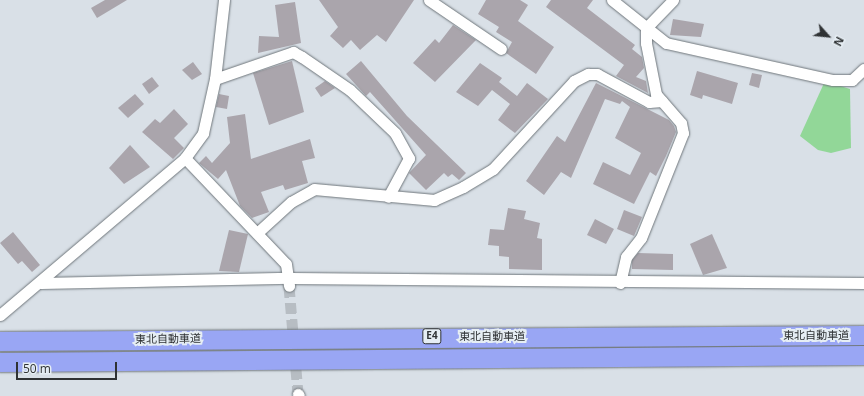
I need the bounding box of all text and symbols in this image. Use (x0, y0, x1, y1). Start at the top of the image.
north arrow (808, 16, 848, 56)
text: N (830, 34, 848, 49)
road number: E4 (422, 328, 442, 344)
street label: 東北自動車道 (783, 328, 849, 342)
street label: 東北自動車道 (459, 329, 525, 343)
street label: 東北自動車道 (135, 332, 201, 346)
scale bar (18, 354, 119, 380)
text: 50 m (23, 360, 51, 377)

